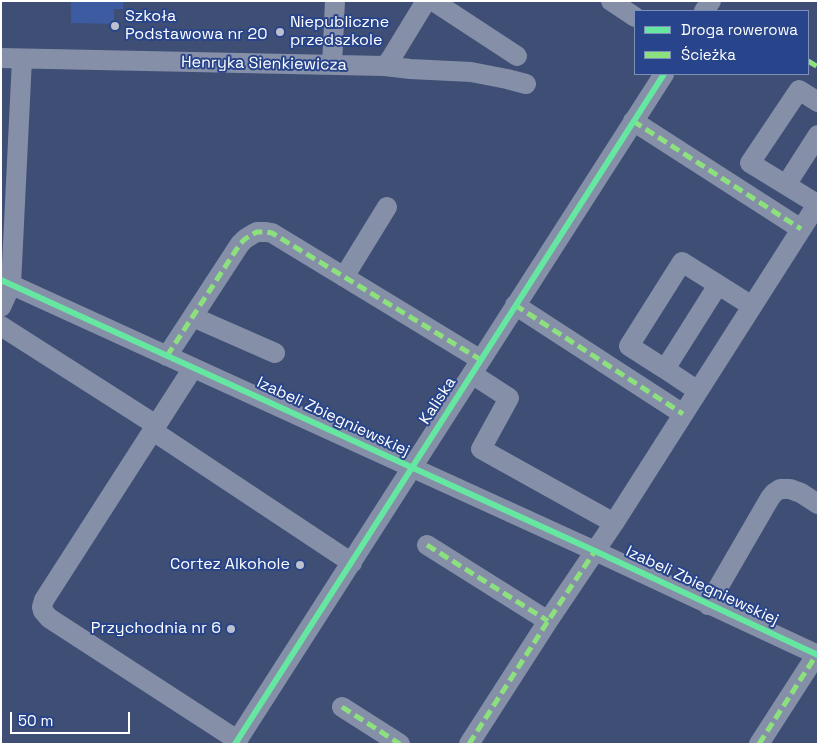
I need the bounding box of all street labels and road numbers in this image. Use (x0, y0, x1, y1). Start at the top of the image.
street label: Henryka Sienkiewicza (181, 53, 347, 75)
street label: Izabeli Zbiegniewskiej (253, 373, 413, 461)
street label: Kaliska (416, 374, 460, 428)
street label: Izabeli Zbiegniewskiej (622, 542, 782, 630)

